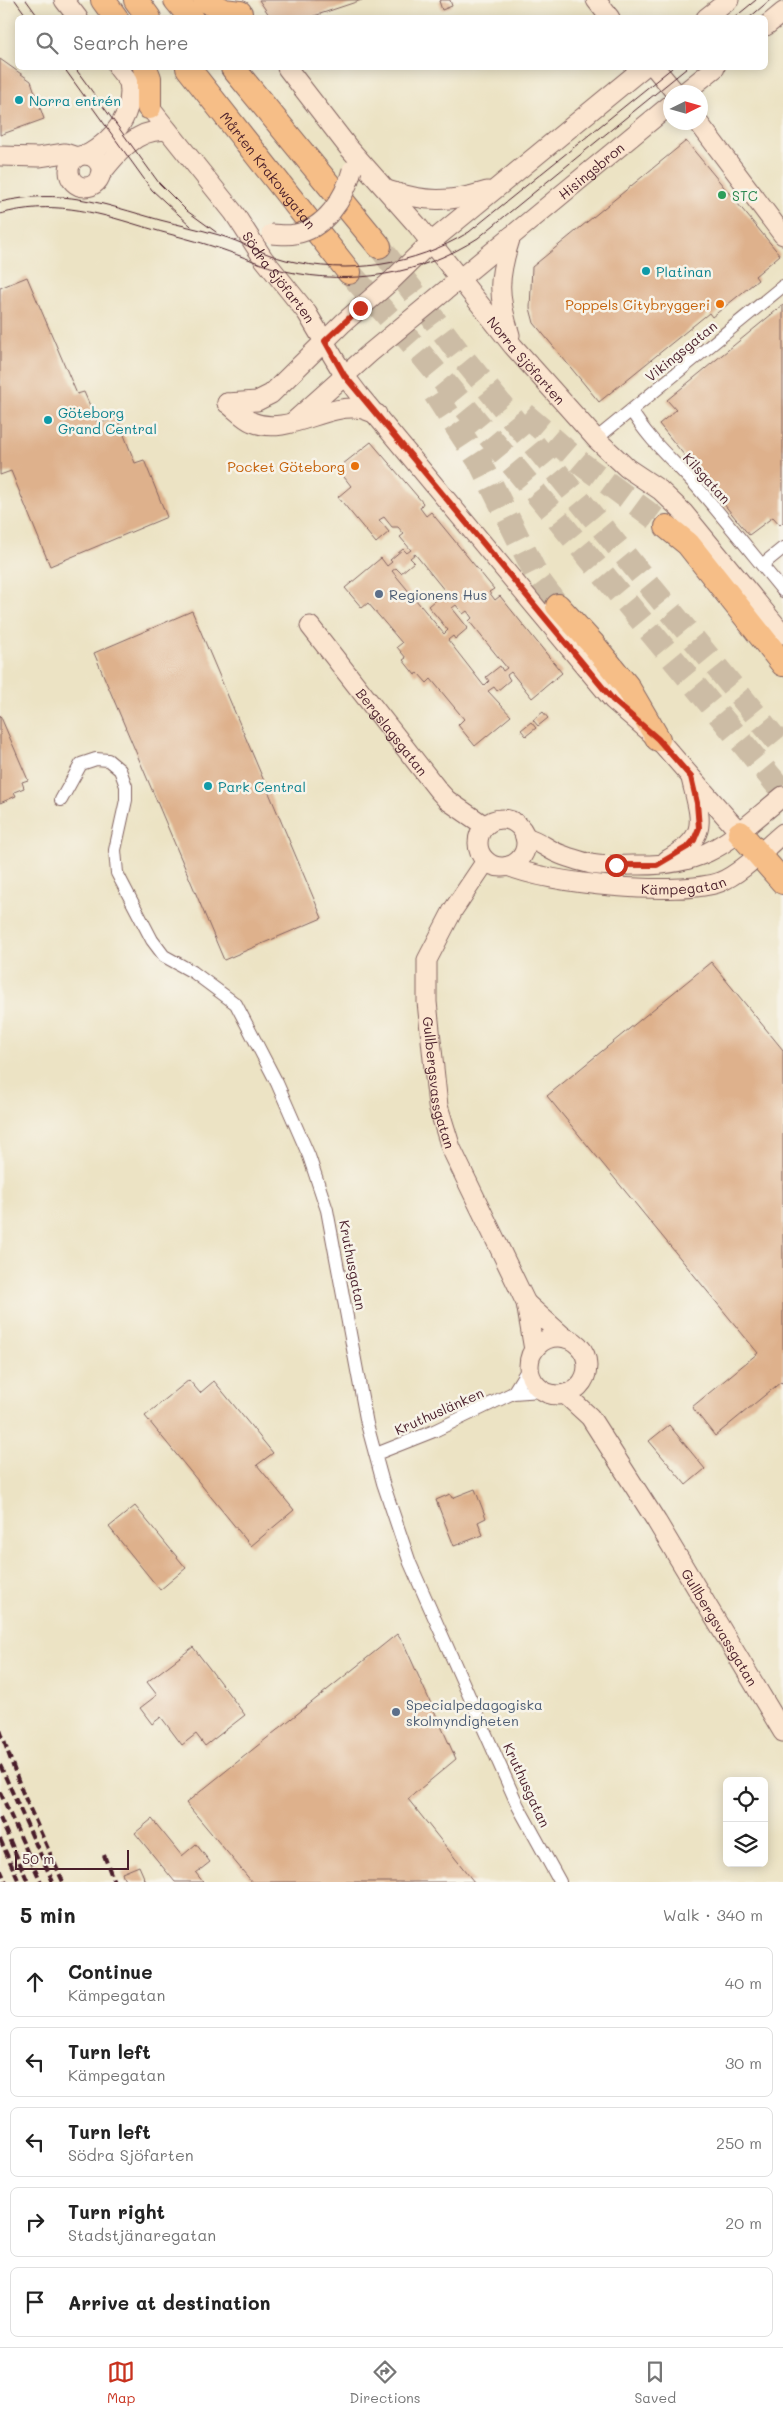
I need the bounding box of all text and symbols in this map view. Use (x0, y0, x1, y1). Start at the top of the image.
search box (15, 15, 768, 70)
icon: search (33, 29, 61, 57)
text: Search here (73, 30, 189, 55)
north arrow (663, 85, 708, 130)
place label: Norra entrén (29, 91, 121, 110)
marker: Norra entrén (13, 94, 25, 106)
street label: Mårten Krakowgatan (216, 107, 321, 233)
street label: Hisingsbron (554, 138, 628, 203)
place label: STC (732, 186, 758, 205)
marker: STC (716, 189, 728, 201)
street label: Södra Sjöfarten (239, 227, 320, 326)
place label: Platinan (656, 262, 711, 281)
marker: Platinan (640, 265, 652, 277)
place label: Poppels Citybryggeri (565, 295, 710, 314)
route end (349, 297, 372, 320)
marker: Poppels Citybryggeri (714, 298, 726, 310)
street label: Norra Sjöfarten (483, 312, 570, 408)
street label: Vikingsgatan (641, 316, 721, 386)
place label: Göteborg Grand Central (58, 403, 157, 438)
marker: Göteborg Grand Central (42, 414, 54, 426)
street label: Kilsgatan (679, 448, 735, 508)
place label: Pocket Göteborg (227, 457, 345, 476)
marker: Pocket Göteborg (349, 460, 361, 472)
place label: Regionens Hus (389, 585, 487, 604)
marker: Regionens Hus (373, 588, 385, 600)
street label: Bergslagsgatan (352, 684, 433, 779)
place label: Park Central (218, 777, 306, 796)
marker: Park Central (202, 780, 214, 792)
route start (605, 854, 628, 877)
street label: Kämpegatan (641, 871, 729, 898)
street label: Gullbergsvassgatan (419, 1016, 460, 1151)
street label: Kruthusgatan (335, 1218, 371, 1312)
street label: Kruthuslänken (391, 1383, 487, 1439)
street label: Gullbergsvassgatan (677, 1565, 763, 1689)
place label: Specialpedagogiska skolmyndigheten (406, 1695, 543, 1730)
marker: Specialpedagogiska skolmyndigheten (390, 1706, 402, 1718)
street label: Kruthusgatan (499, 1740, 555, 1830)
map controls (723, 1777, 768, 1867)
button: locate (723, 1777, 768, 1822)
button: layers (723, 1822, 768, 1867)
scale bar (15, 1847, 129, 1870)
text: 50 m (22, 1849, 54, 1868)
text: 5 min (20, 1901, 76, 1928)
text: Walk · 340 m (663, 1904, 763, 1925)
text: Continue (68, 1959, 153, 1984)
icon: ahead (21, 1968, 49, 1996)
text: 40 m (725, 1972, 762, 1993)
text: Kämpegatan (68, 1984, 165, 2005)
text: Turn left (68, 2039, 151, 2064)
icon: left (21, 2048, 49, 2076)
text: 30 m (725, 2052, 762, 2073)
text: Kämpegatan (68, 2064, 165, 2085)
text: Turn left (68, 2119, 151, 2144)
icon: left (21, 2128, 49, 2156)
text: 250 m (716, 2132, 762, 2153)
text: Södra Sjöfarten (68, 2144, 194, 2165)
text: Turn right (68, 2199, 165, 2224)
icon: right (21, 2208, 49, 2236)
text: 20 m (725, 2212, 762, 2233)
text: Stadstjänaregatan (68, 2224, 216, 2245)
icon: arrive (21, 2288, 49, 2316)
text: Arrive at destination (68, 2290, 271, 2315)
tab: Map (107, 2358, 135, 2407)
tab: Directions (349, 2358, 421, 2407)
tab: Saved (634, 2358, 676, 2407)

